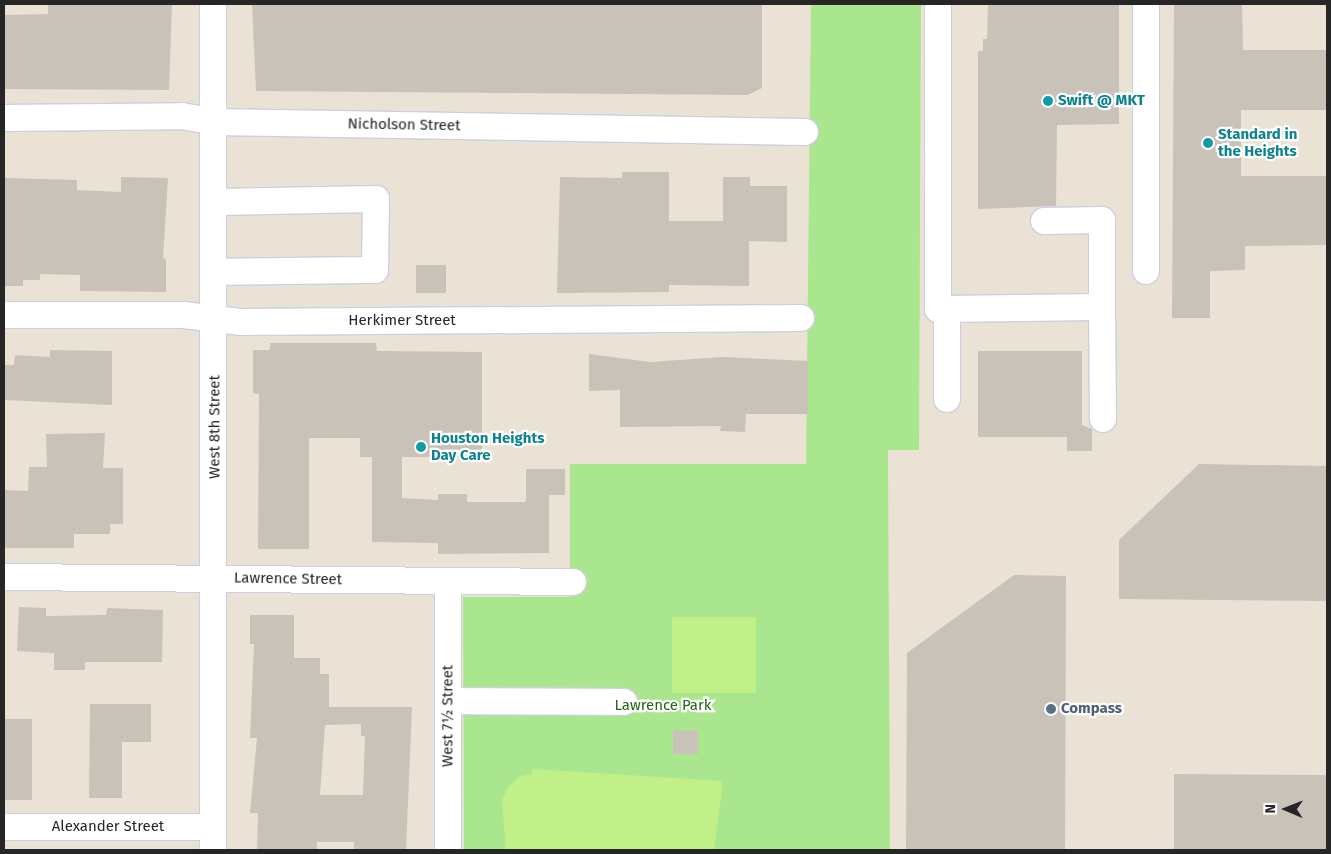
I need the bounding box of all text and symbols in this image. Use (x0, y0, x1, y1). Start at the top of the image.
place label: Swift @ MKT (1058, 92, 1145, 110)
marker: Swift @ MKT (1042, 95, 1054, 107)
street label: Nicholson Street (347, 115, 461, 135)
place label: Standard in the Heights (1218, 125, 1297, 160)
marker: Standard in the Heights (1202, 137, 1214, 149)
street label: Herkimer Street (348, 312, 456, 330)
street label: West 8th Street (206, 375, 224, 479)
place label: Houston Heights Day Care (431, 429, 545, 464)
marker: Houston Heights Day Care (415, 441, 427, 453)
street label: Lawrence Street (234, 569, 342, 589)
street label: West 7½ Street (439, 665, 457, 767)
park label: Lawrence Park (614, 697, 712, 715)
place label: Compass (1061, 700, 1122, 718)
marker: Compass (1045, 703, 1057, 715)
north arrow (1261, 784, 1311, 834)
text: N (1262, 804, 1279, 814)
street label: Alexander Street (52, 818, 164, 836)

